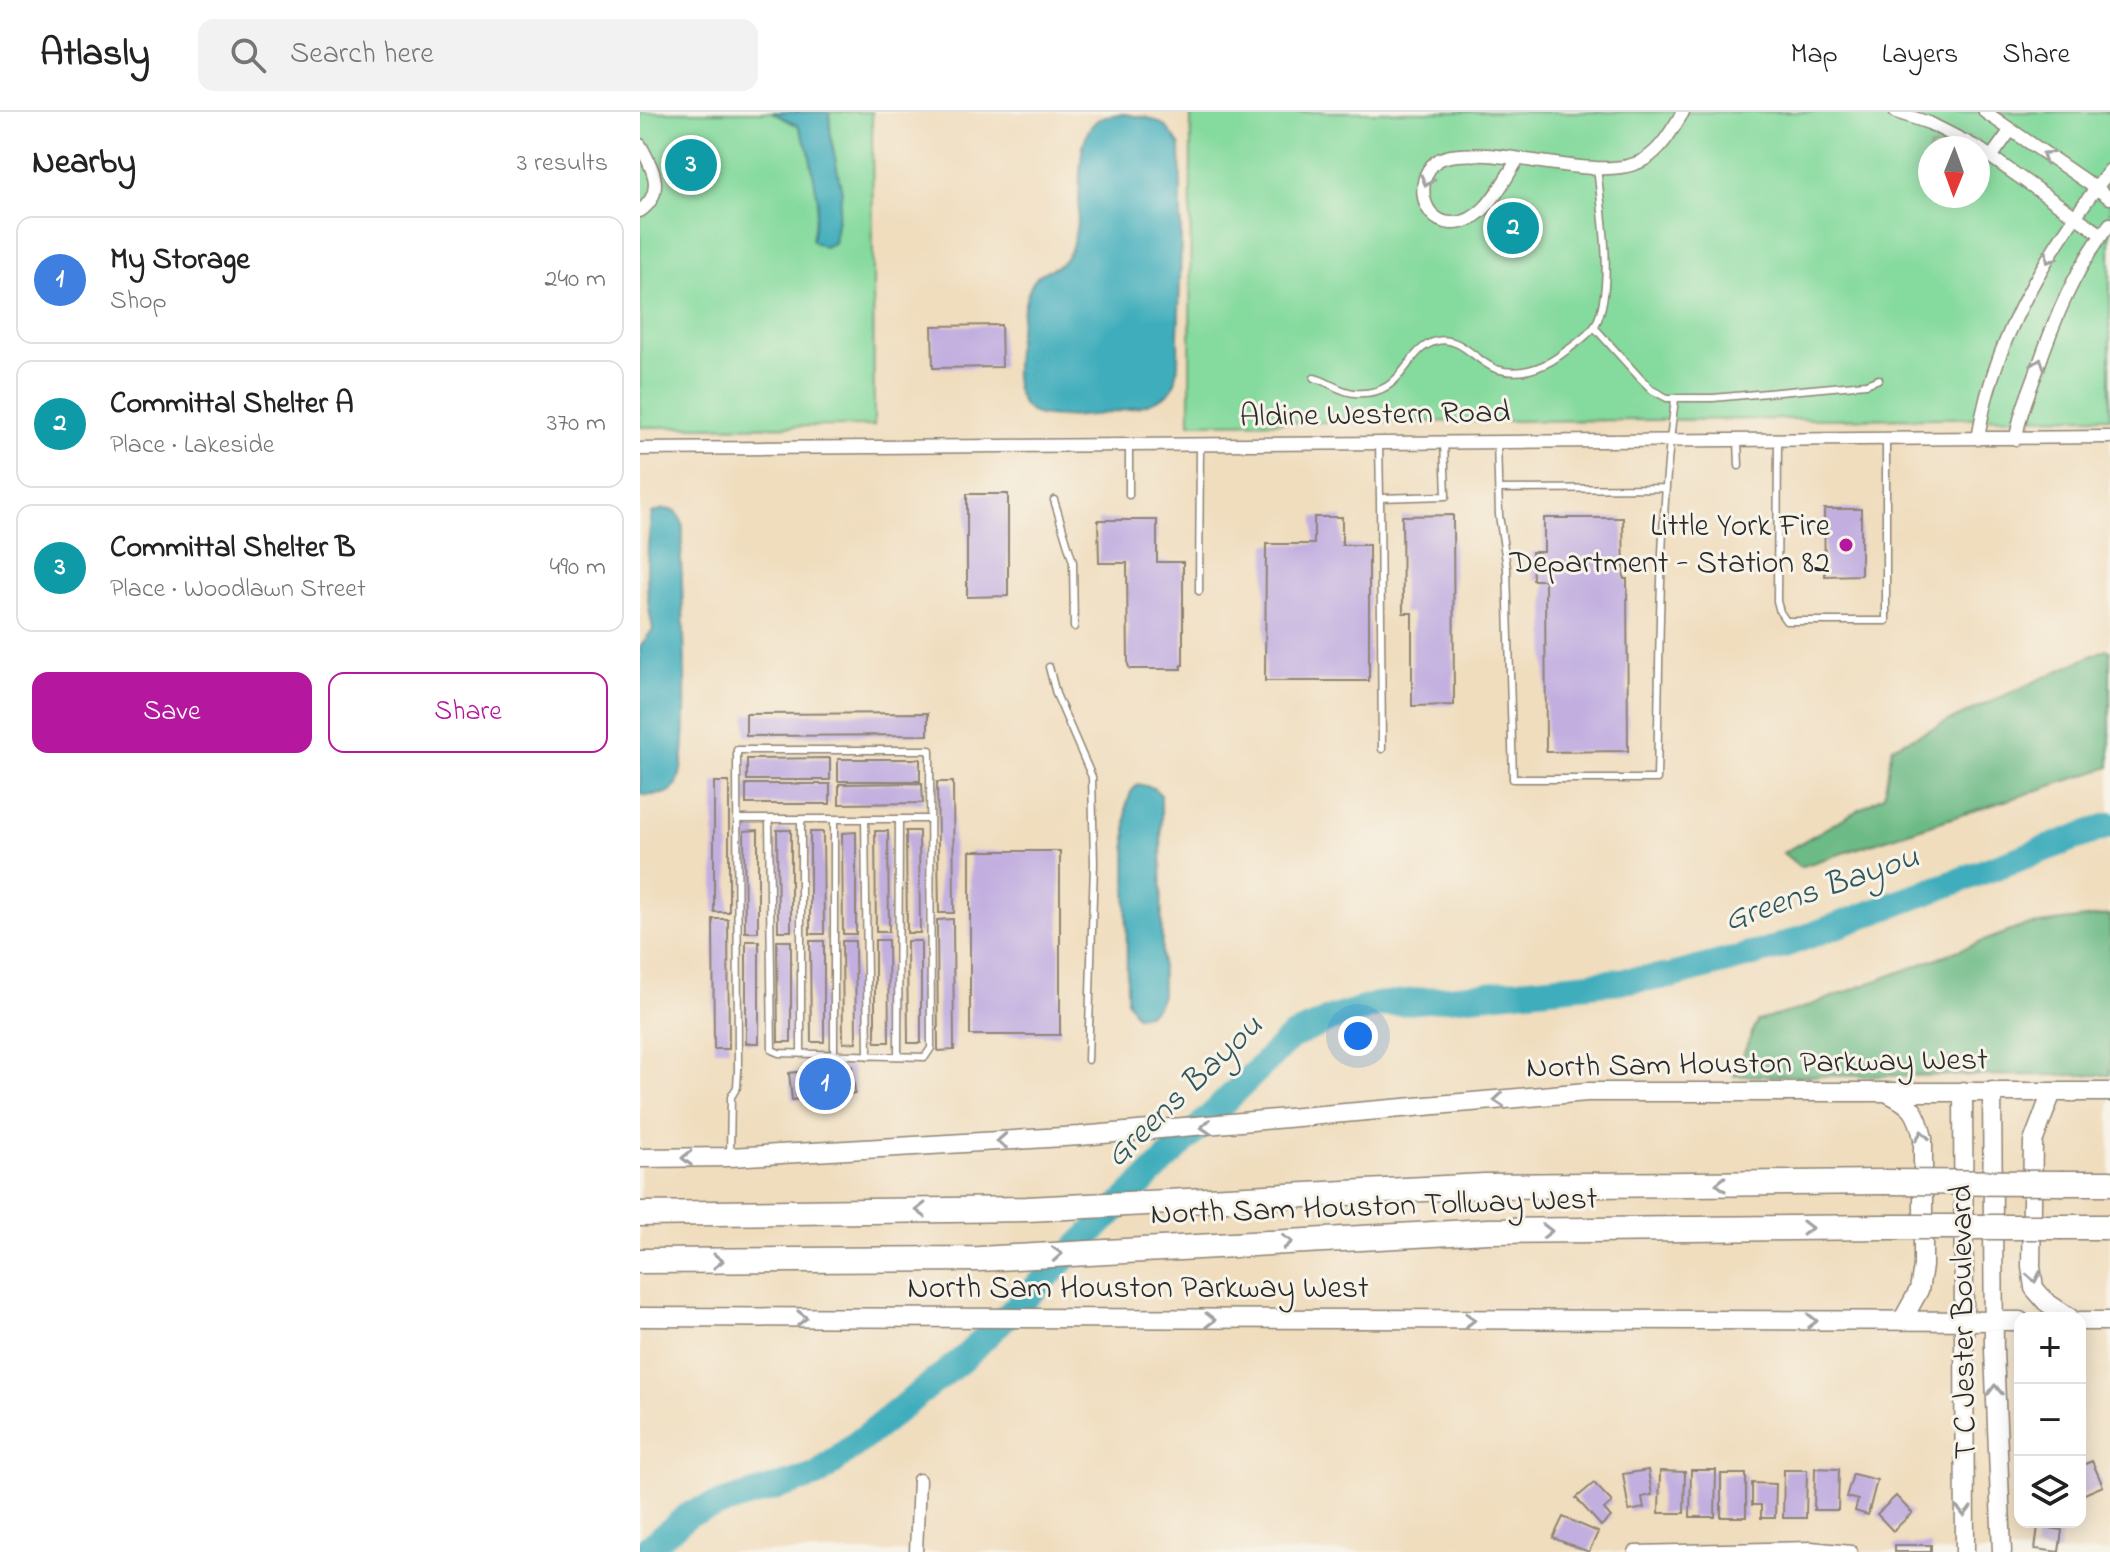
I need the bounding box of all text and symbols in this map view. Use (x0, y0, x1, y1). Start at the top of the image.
search box (198, 19, 758, 91)
text: Atlasly (40, 27, 150, 83)
icon: search (226, 33, 270, 77)
text: Search here (290, 33, 434, 77)
text: Map (1790, 35, 1838, 76)
text: Layers (1882, 35, 1958, 76)
text: Share (2002, 35, 2070, 76)
pin: 3 (665, 135, 717, 195)
north arrow (1918, 136, 1990, 208)
text: Nearby (32, 139, 136, 189)
text: 3 results (517, 145, 608, 183)
one-way arrow (2041, 150, 2056, 165)
one-way arrow (1419, 174, 1436, 187)
pin: 2 (1487, 198, 1539, 258)
text: My Storage (110, 239, 250, 283)
one-way arrow (2045, 249, 2060, 264)
text: 1 (56, 261, 64, 299)
text: 240 m (544, 261, 606, 299)
text: Shop (110, 283, 167, 321)
one-way arrow (2029, 358, 2045, 372)
text: Committal Shelter A (110, 383, 354, 427)
street label: Aldine Western Road (1239, 390, 1511, 442)
text: 2 (54, 405, 66, 443)
text: 370 m (547, 405, 606, 443)
text: Place · Lakeside (110, 427, 275, 465)
place label: Little York Fire Department - Station 82 (1509, 504, 1831, 588)
text: Committal Shelter B (110, 527, 355, 571)
marker: Little York Fire Department - Station 82 (1837, 536, 1855, 554)
text: 3 (55, 549, 65, 587)
text: 490 m (550, 549, 606, 587)
text: Place · Woodlawn Street (110, 571, 366, 609)
button: Save (32, 672, 312, 753)
button: Share (328, 672, 608, 753)
water label: Greens Bayou (1718, 833, 1926, 947)
water label: Greens Bayou (1095, 1003, 1275, 1181)
your location (1338, 1016, 1378, 1056)
street label: North Sam Houston Parkway West (1526, 1037, 1988, 1093)
pin: 1 (799, 1054, 851, 1114)
one-way arrow (1492, 1092, 1505, 1109)
one-way arrow (1199, 1118, 1212, 1135)
one-way arrow (1913, 1129, 1930, 1142)
one-way arrow (995, 1132, 1008, 1149)
one-way arrow (680, 1149, 693, 1166)
one-way arrow (1714, 1175, 1727, 1193)
street label: North Sam Houston Tollway West (1150, 1177, 1599, 1239)
street label: T C Jester Boulevard (1939, 1184, 1991, 1460)
one-way arrow (914, 1201, 927, 1219)
one-way arrow (1801, 1219, 1814, 1237)
one-way arrow (1541, 1222, 1554, 1240)
one-way arrow (1281, 1234, 1294, 1251)
one-way arrow (1051, 1246, 1064, 1263)
one-way arrow (712, 1252, 725, 1270)
street label: North Sam Houston Parkway West (907, 1266, 1369, 1313)
one-way arrow (2025, 1270, 2042, 1284)
one-way arrow (796, 1309, 809, 1327)
one-way arrow (1204, 1311, 1217, 1329)
one-way arrow (1464, 1311, 1477, 1329)
one-way arrow (1806, 1312, 1819, 1330)
map controls (2014, 1312, 2086, 1528)
button: + (2014, 1312, 2086, 1384)
one-way arrow (1986, 1383, 2004, 1396)
button: − (2014, 1384, 2086, 1456)
button: layers (2014, 1456, 2086, 1528)
one-way arrow (1956, 1505, 1973, 1518)

